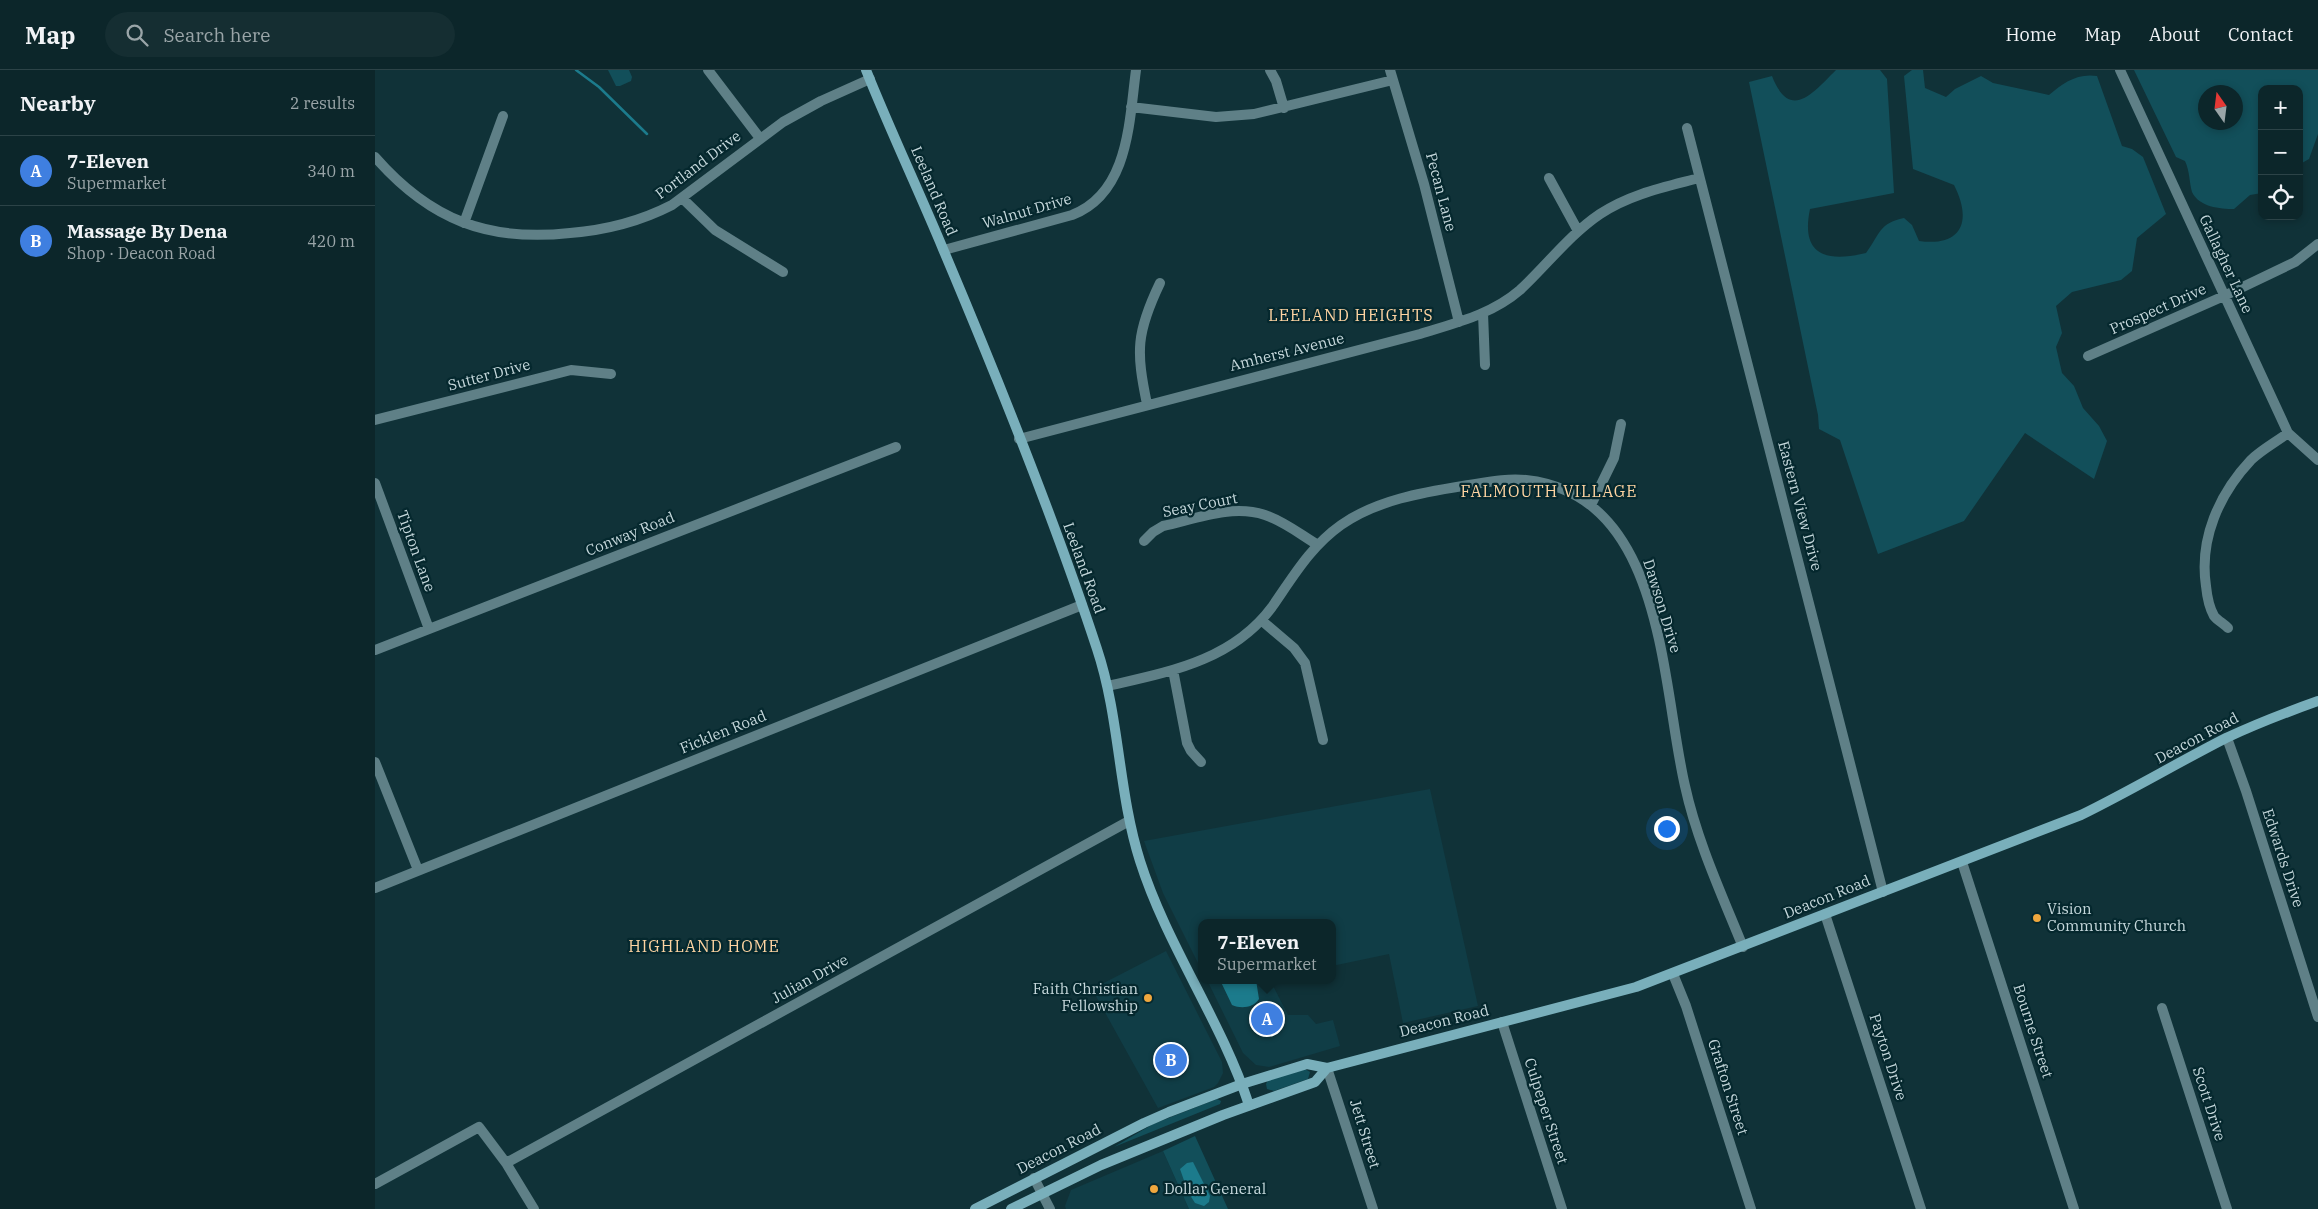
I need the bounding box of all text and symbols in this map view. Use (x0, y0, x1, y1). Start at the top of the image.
search box (105, 12, 455, 57)
text: Map (25, 19, 75, 51)
icon: search (123, 21, 151, 49)
text: Search here (163, 23, 270, 47)
text: Home (2005, 23, 2057, 46)
text: Map (2085, 23, 2121, 46)
text: About (2149, 23, 2200, 46)
text: Contact (2228, 23, 2293, 46)
north arrow (2198, 85, 2243, 130)
map controls (2258, 85, 2303, 220)
button: + (2258, 85, 2303, 130)
text: Nearby (20, 89, 96, 117)
text: 2 results (290, 93, 355, 113)
street label: Portland Drive (651, 126, 744, 203)
button: − (2258, 130, 2303, 175)
street label: Leeland Road (907, 143, 962, 239)
text: 7-Eleven (67, 149, 149, 173)
street label: Pecan Lane (1422, 150, 1461, 233)
text: A (30, 161, 42, 181)
text: 340 m (307, 161, 355, 181)
text: Supermarket (67, 173, 166, 193)
button: locate (2258, 175, 2303, 220)
street label: Walnut Drive (980, 189, 1074, 232)
street label: Gallagher Lane (2195, 211, 2258, 316)
text: Massage By Dena (67, 219, 228, 243)
text: B (30, 231, 42, 251)
text: 420 m (307, 231, 355, 251)
text: Shop · Deacon Road (67, 243, 216, 263)
street label: Prospect Drive (2107, 279, 2209, 338)
district label: LEELAND HEIGHTS (1268, 305, 1434, 325)
street label: Amherst Avenue (1228, 328, 1346, 375)
street label: Sutter Drive (446, 354, 532, 395)
street label: Eastern View Drive (1774, 439, 1827, 573)
district label: FALMOUTH VILLAGE (1460, 481, 1638, 501)
street label: Seay Court (1161, 488, 1239, 521)
street label: Conway Road (583, 507, 677, 560)
street label: Tipton Lane (393, 508, 440, 594)
street label: Leeland Road (1059, 520, 1110, 616)
street label: Dawson Drive (1639, 557, 1686, 655)
street label: Ficklen Road (677, 706, 769, 758)
street label: Deacon Road (2152, 708, 2242, 768)
street label: Edwards Drive (2259, 806, 2308, 910)
your location (1654, 816, 1680, 842)
street label: Deacon Road (1781, 871, 1873, 923)
place label: Vision Community Church (2047, 899, 2186, 935)
marker: Vision Community Church (2031, 912, 2043, 924)
popup (1198, 919, 1336, 984)
text: 7-Eleven (1217, 930, 1299, 954)
district label: HIGHLAND HOME (628, 936, 780, 956)
street label: Julian Drive (768, 950, 851, 1007)
text: Supermarket (1217, 954, 1317, 974)
place label: Faith Christian Fellowship (1033, 979, 1138, 1015)
street label: Bourne Street (2009, 981, 2058, 1080)
marker: Faith Christian Fellowship (1142, 992, 1154, 1004)
pin: A (1251, 1000, 1283, 1038)
street label: Deacon Road (1397, 1000, 1491, 1041)
street label: Payton Drive (1866, 1011, 1911, 1103)
street label: Grafton Street (1704, 1037, 1753, 1137)
pin: B (1155, 1041, 1187, 1079)
street label: Culpeper Street (1520, 1055, 1573, 1166)
street label: Scott Drive (2189, 1064, 2230, 1143)
street label: Jett Street (1346, 1097, 1385, 1170)
street label: Deacon Road (1014, 1119, 1104, 1178)
place label: Dollar General (1164, 1179, 1266, 1198)
marker: Dollar General (1148, 1183, 1160, 1195)

